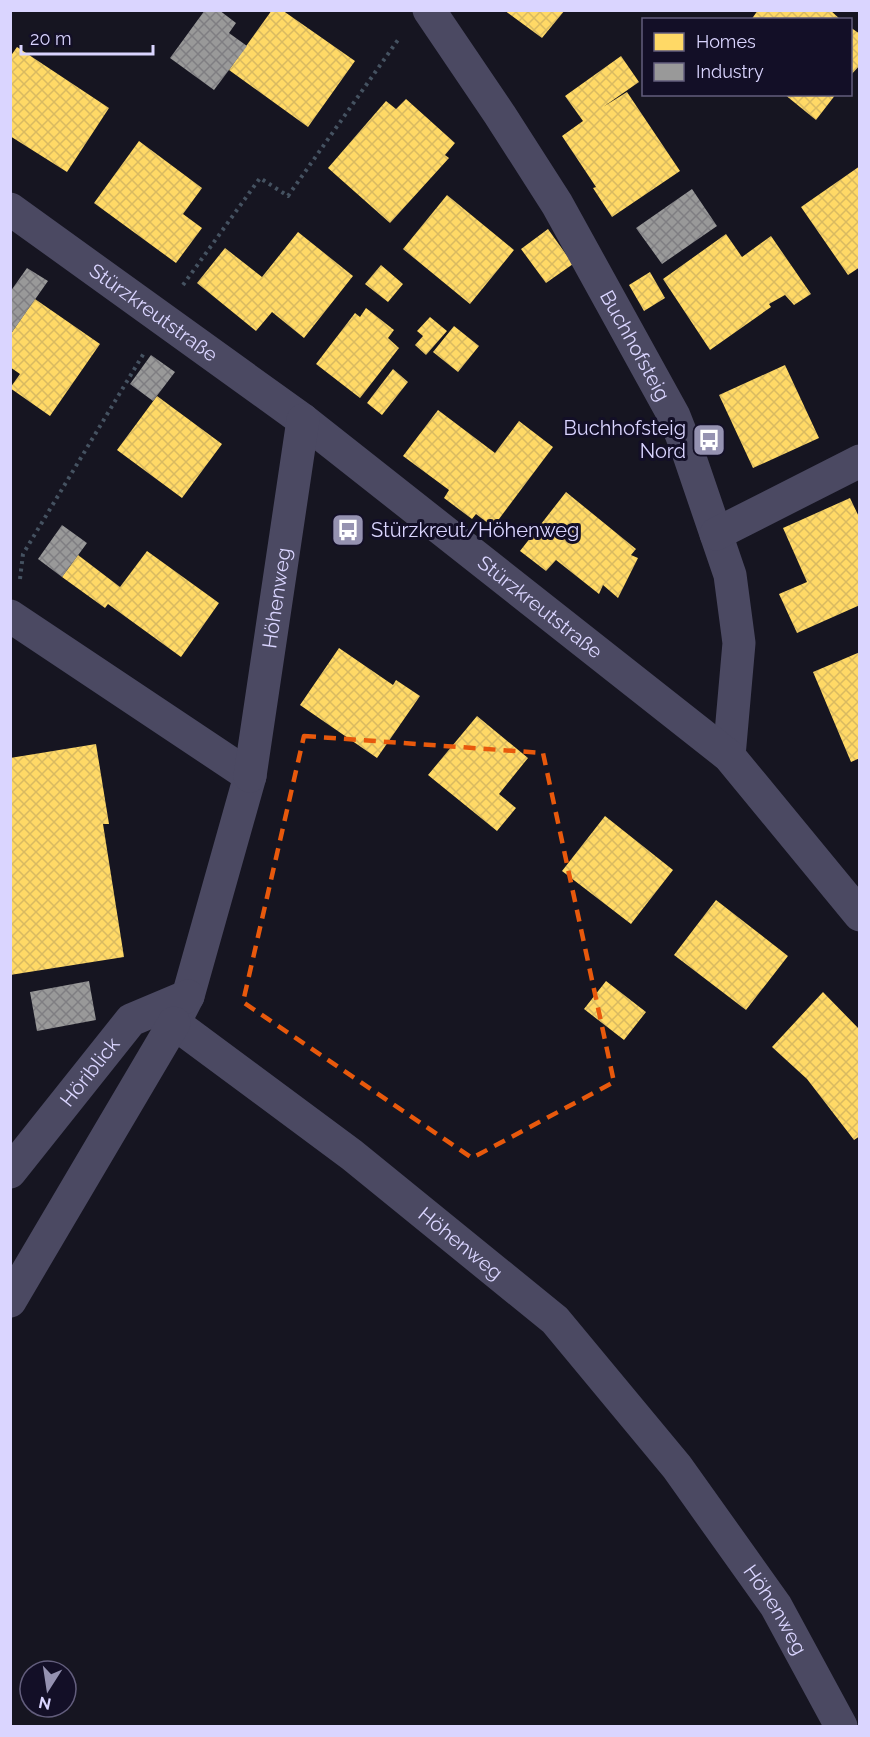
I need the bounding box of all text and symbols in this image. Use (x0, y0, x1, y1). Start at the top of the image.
scale bar (21, 18, 153, 56)
legend (642, 18, 852, 96)
text: 20 m (30, 28, 72, 49)
text: Homes (696, 31, 756, 52)
text: Industry (696, 61, 764, 82)
street label: Stürzkreutstraße (85, 258, 223, 367)
street label: Buchhofsteig (595, 286, 675, 405)
place label: Buchhofsteig Nord (564, 416, 686, 463)
bus stop icon: Buchhofsteig Nord (691, 422, 727, 458)
bus stop icon: Stürzkreut/Höhenweg (330, 512, 366, 548)
place label: Stürzkreut/Höhenweg (371, 518, 579, 542)
street label: Höhenweg (257, 546, 296, 650)
street label: Stürzkreutstraße (473, 550, 607, 664)
street label: Höriblick (55, 1032, 125, 1111)
street label: Höhenweg (414, 1202, 508, 1285)
street label: Höhenweg (738, 1560, 812, 1659)
north arrow (18, 1659, 78, 1719)
text: N (37, 1693, 53, 1714)

